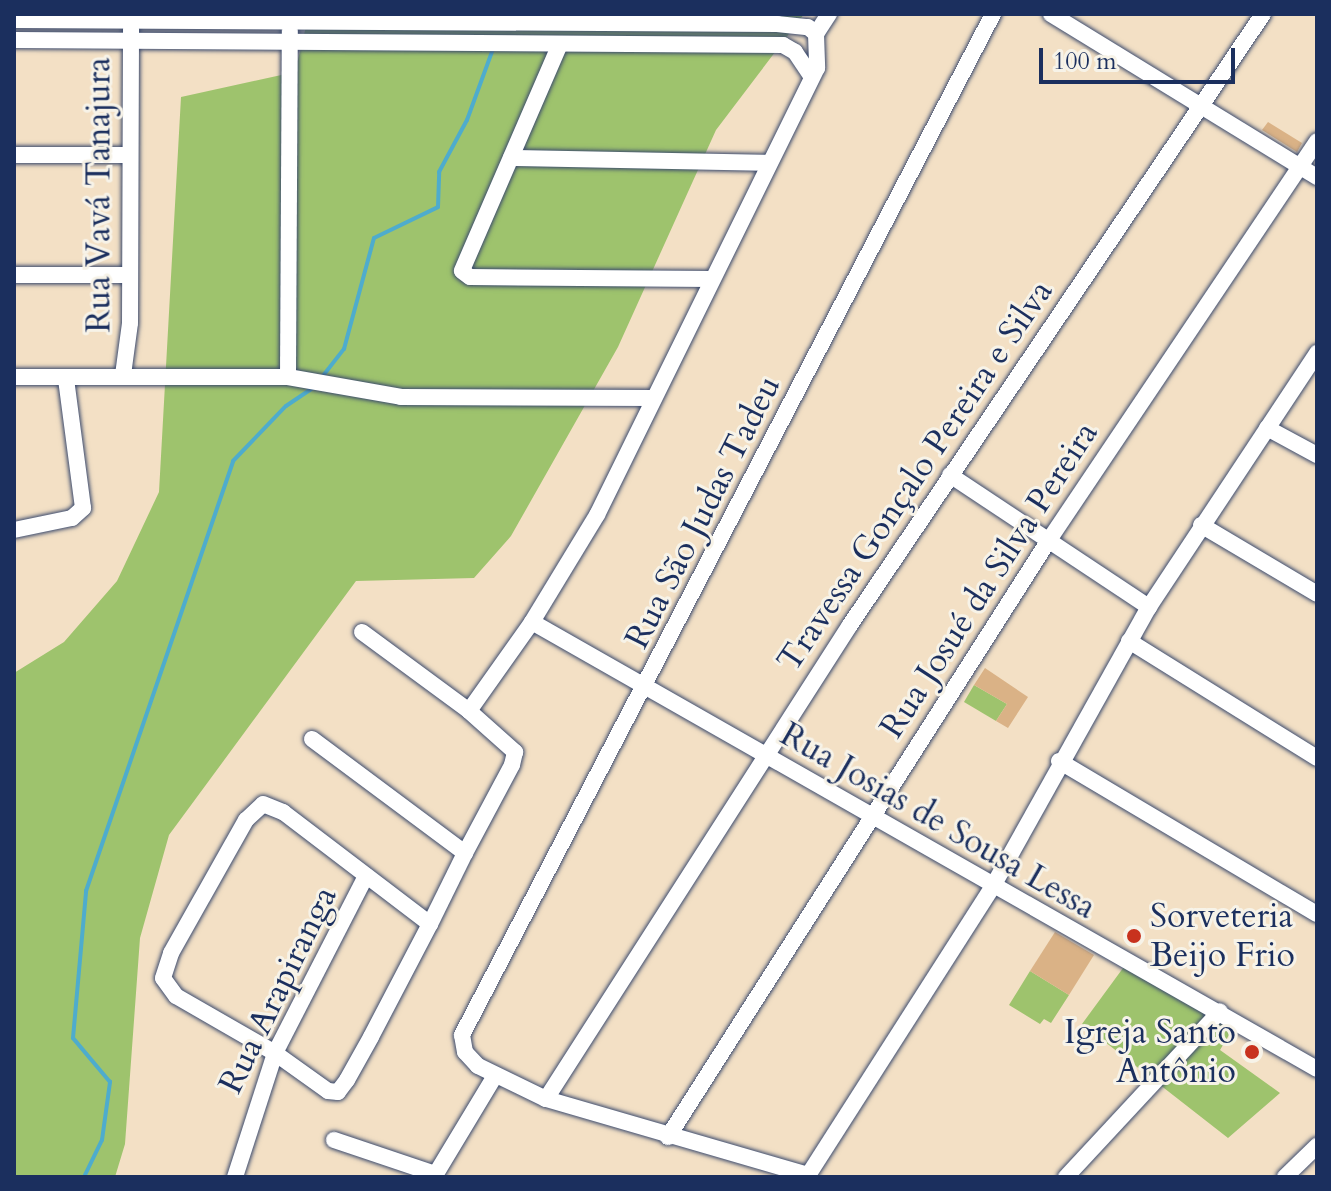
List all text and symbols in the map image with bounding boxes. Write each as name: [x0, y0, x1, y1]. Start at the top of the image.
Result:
scale bar: [1043, 32, 1239, 82]
text: 100 m: [1053, 45, 1117, 78]
street label: Rua Vavá Tanajura: [79, 57, 119, 333]
street label: Travessa Gonçalo Pereira e Silva: [769, 273, 1061, 679]
street label: Rua São Judas Tadeu: [617, 369, 789, 655]
street label: Rua Josué da Silva Pereira: [871, 414, 1107, 746]
street label: Rua Josias de Sousa Lessa: [773, 714, 1103, 928]
street label: Rua Arapiranga: [210, 880, 346, 1100]
place label: Sorveteria Beijo Frio: [1150, 896, 1295, 976]
marker: Sorveteria Beijo Frio: [1125, 927, 1143, 945]
place label: Igreja Santo Antônio: [1064, 1012, 1236, 1092]
marker: Igreja Santo Antônio: [1243, 1043, 1261, 1061]

